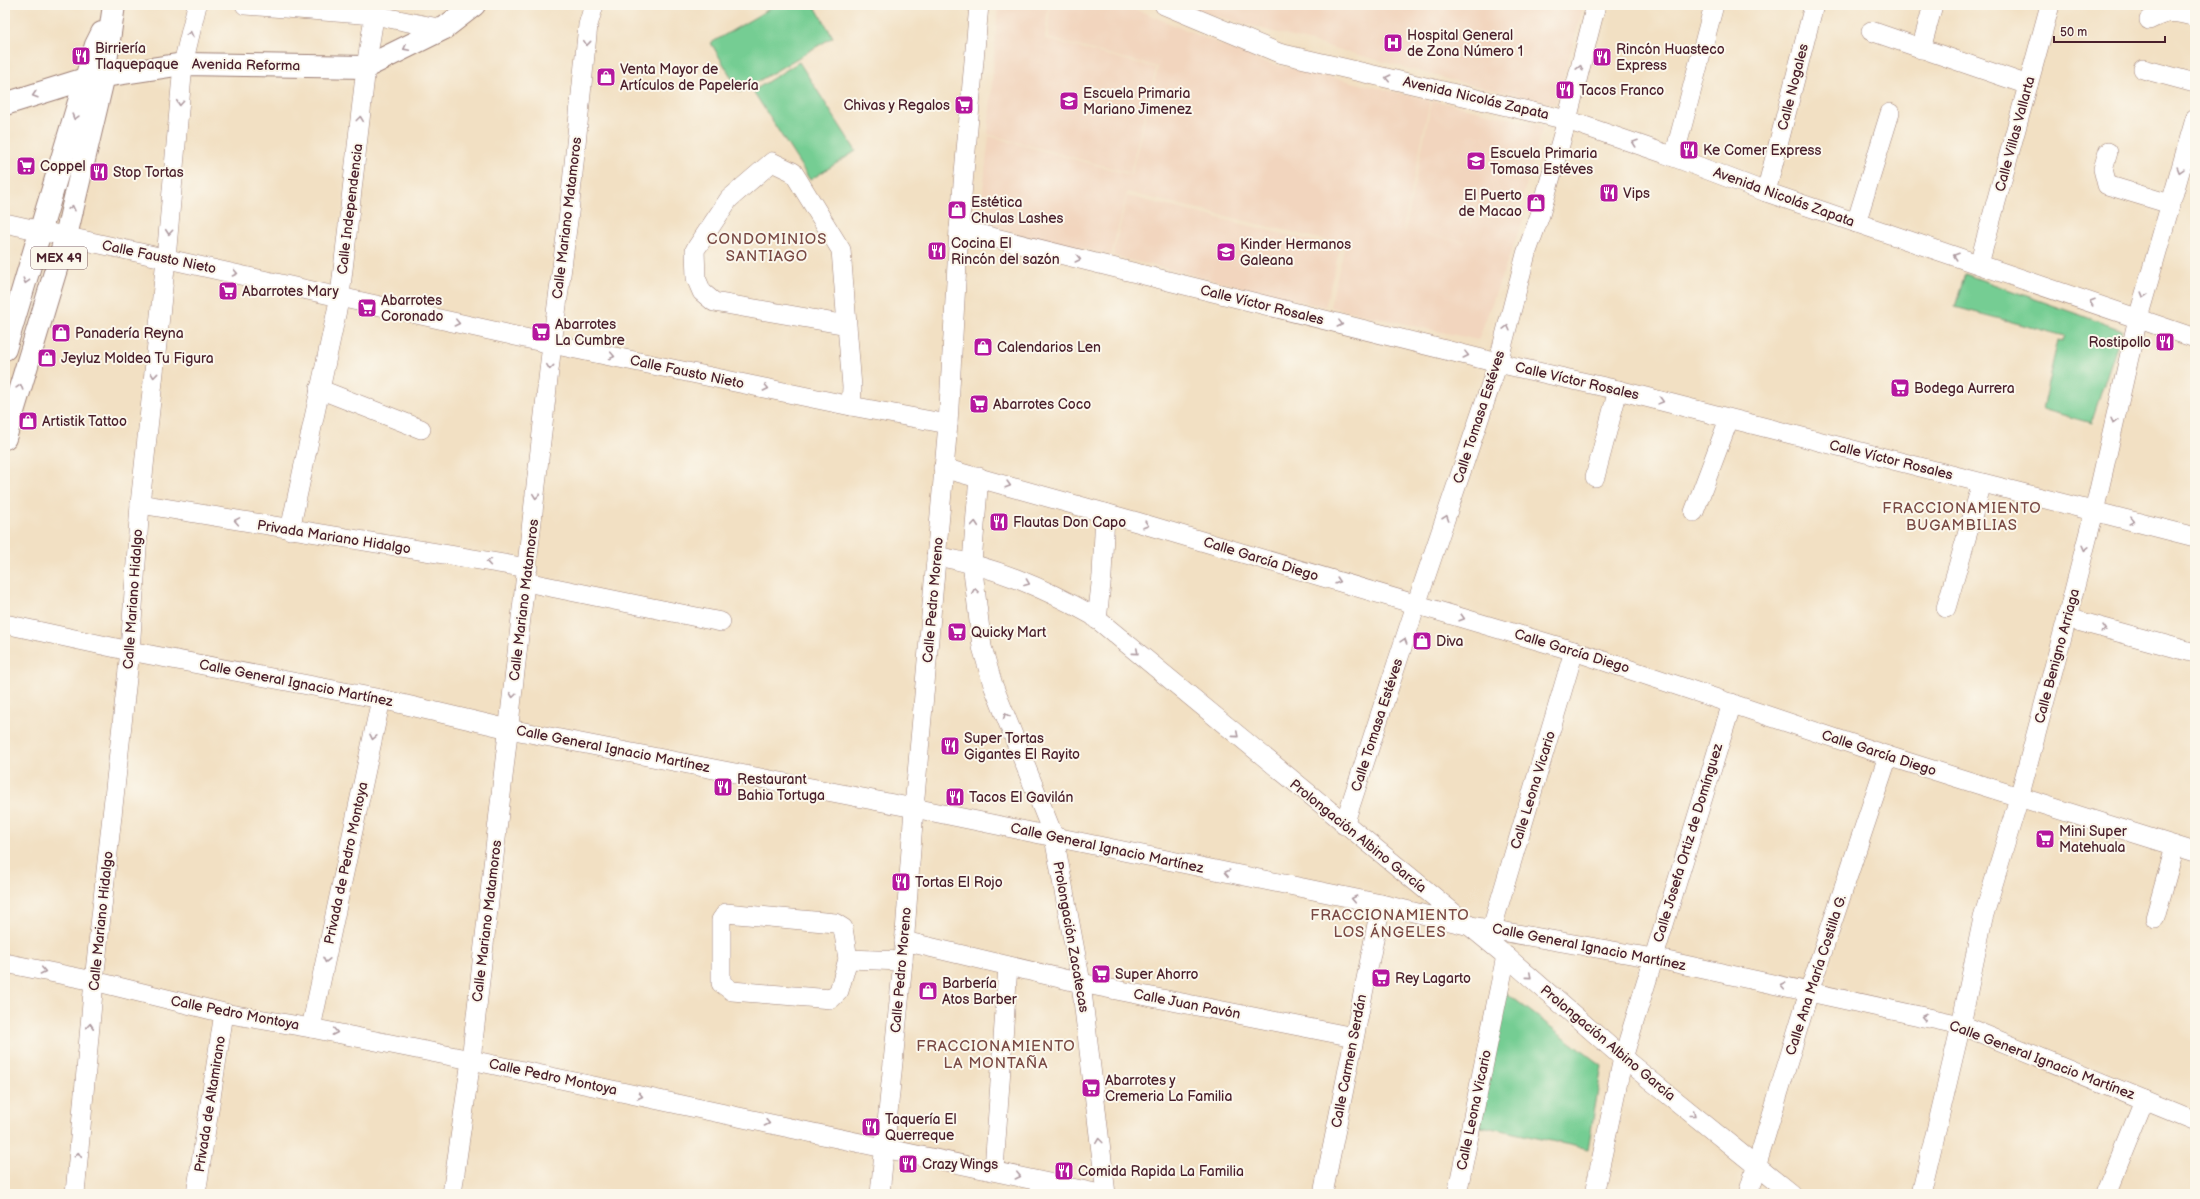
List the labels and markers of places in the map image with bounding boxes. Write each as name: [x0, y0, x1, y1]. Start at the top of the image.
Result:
place label: Hospital General de Zona Número 1: [1407, 27, 1523, 60]
hospital icon: Hospital General de Zona Número 1: [1382, 32, 1404, 54]
place label: Birriería Tlaquepaque: [95, 40, 179, 73]
place label: Rincón Huasteco Express: [1616, 41, 1725, 74]
restaurant icon: Birriería Tlaquepaque: [70, 45, 92, 67]
restaurant icon: Rincón Huasteco Express: [1591, 46, 1613, 68]
place label: Venta Mayor de Artículos de Papelería: [620, 61, 759, 94]
shop icon: Venta Mayor de Artículos de Papelería: [595, 66, 617, 88]
restaurant icon: Tacos Franco: [1554, 79, 1576, 101]
place label: Tacos Franco: [1579, 82, 1664, 99]
place label: Escuela Primaria Mariano Jimenez: [1083, 85, 1192, 118]
school or university icon: Escuela Primaria Mariano Jimenez: [1058, 90, 1080, 112]
supermarket icon: Chivas y Regalos: [953, 94, 975, 116]
place label: Chivas y Regalos: [843, 97, 950, 114]
restaurant icon: Ke Comer Express: [1678, 139, 1700, 161]
place label: Ke Comer Express: [1703, 142, 1821, 159]
place label: Escuela Primaria Tomasa Estéves: [1490, 145, 1597, 178]
school or university icon: Escuela Primaria Tomasa Estéves: [1465, 150, 1487, 172]
supermarket icon: Coppel: [15, 155, 37, 177]
place label: Coppel: [40, 158, 86, 175]
restaurant icon: Stop Tortas: [88, 161, 110, 183]
place label: Stop Tortas: [113, 164, 184, 181]
restaurant icon: Vips: [1598, 182, 1620, 204]
place label: Vips: [1623, 185, 1650, 202]
place label: El Puerto de Macao: [1459, 187, 1522, 220]
shop icon: El Puerto de Macao: [1525, 192, 1547, 214]
place label: Estética Chulas Lashes: [971, 194, 1064, 227]
shop icon: Estética Chulas Lashes: [946, 199, 968, 221]
place label: Cocina El Rincón del sazón: [951, 235, 1060, 268]
place label: Kinder Hermanos Galeana: [1240, 236, 1351, 269]
restaurant icon: Cocina El Rincón del sazón: [926, 240, 948, 262]
school or university icon: Kinder Hermanos Galeana: [1215, 241, 1237, 263]
supermarket icon: Abarrotes Mary: [217, 280, 239, 302]
place label: Abarrotes Mary: [242, 283, 340, 300]
place label: Abarrotes Coronado: [381, 292, 443, 325]
supermarket icon: Abarrotes Coronado: [356, 297, 378, 319]
place label: Abarrotes La Cumbre: [555, 316, 625, 349]
supermarket icon: Abarrotes La Cumbre: [530, 321, 552, 343]
shop icon: Panadería Reyna: [50, 322, 72, 344]
place label: Panadería Reyna: [75, 325, 184, 342]
restaurant icon: Rostipollo: [2154, 331, 2176, 353]
place label: Rostipollo: [2088, 334, 2151, 351]
shop icon: Calendarios Len: [972, 336, 994, 358]
place label: Calendarios Len: [997, 339, 1101, 356]
shop icon: Jeyluz Moldea Tu Figura: [36, 347, 58, 369]
place label: Jeyluz Moldea Tu Figura: [61, 350, 214, 367]
supermarket icon: Bodega Aurrera: [1889, 377, 1911, 399]
place label: Bodega Aurrera: [1914, 380, 2015, 397]
supermarket icon: Abarrotes Coco: [968, 393, 990, 415]
place label: Abarrotes Coco: [993, 396, 1091, 413]
shop icon: Artistik Tattoo: [17, 410, 39, 432]
place label: Artistik Tattoo: [42, 413, 127, 430]
restaurant icon: Flautas Don Capo: [988, 511, 1010, 533]
place label: Flautas Don Capo: [1013, 514, 1126, 531]
supermarket icon: Quicky Mart: [946, 621, 968, 643]
place label: Quicky Mart: [971, 624, 1047, 641]
shop icon: Diva: [1411, 630, 1433, 652]
place label: Diva: [1436, 633, 1464, 650]
place label: Super Tortas Gigantes El Rayito: [964, 730, 1080, 763]
restaurant icon: Super Tortas Gigantes El Rayito: [939, 735, 961, 757]
place label: Restaurant Bahia Tortuga: [737, 771, 825, 804]
restaurant icon: Restaurant Bahia Tortuga: [712, 776, 734, 798]
restaurant icon: Tacos El Gavilán: [944, 786, 966, 808]
place label: Tacos El Gavilán: [969, 789, 1073, 806]
place label: Mini Super Matehuala: [2059, 823, 2128, 856]
supermarket icon: Mini Super Matehuala: [2034, 828, 2056, 850]
restaurant icon: Tortas El Rojo: [890, 871, 912, 893]
place label: Tortas El Rojo: [915, 874, 1003, 891]
supermarket icon: Super Ahorro: [1090, 963, 1112, 985]
place label: Super Ahorro: [1115, 966, 1199, 983]
supermarket icon: Rey Lagarto: [1370, 967, 1392, 989]
place label: Rey Lagarto: [1395, 970, 1471, 987]
place label: Barbería Atos Barber: [942, 975, 1018, 1008]
shop icon: Barbería Atos Barber: [917, 980, 939, 1002]
place label: Abarrotes y Cremeria La Familia: [1105, 1072, 1232, 1105]
supermarket icon: Abarrotes y Cremeria La Familia: [1080, 1077, 1102, 1099]
place label: Taquería El Querreque: [885, 1111, 957, 1144]
restaurant icon: Taquería El Querreque: [860, 1116, 882, 1138]
restaurant icon: Crazy Wings: [897, 1153, 919, 1175]
place label: Crazy Wings: [922, 1156, 998, 1173]
restaurant icon: Comida Rapida La Familia: [1053, 1160, 1075, 1182]
place label: Comida Rapida La Familia: [1078, 1163, 1244, 1180]

